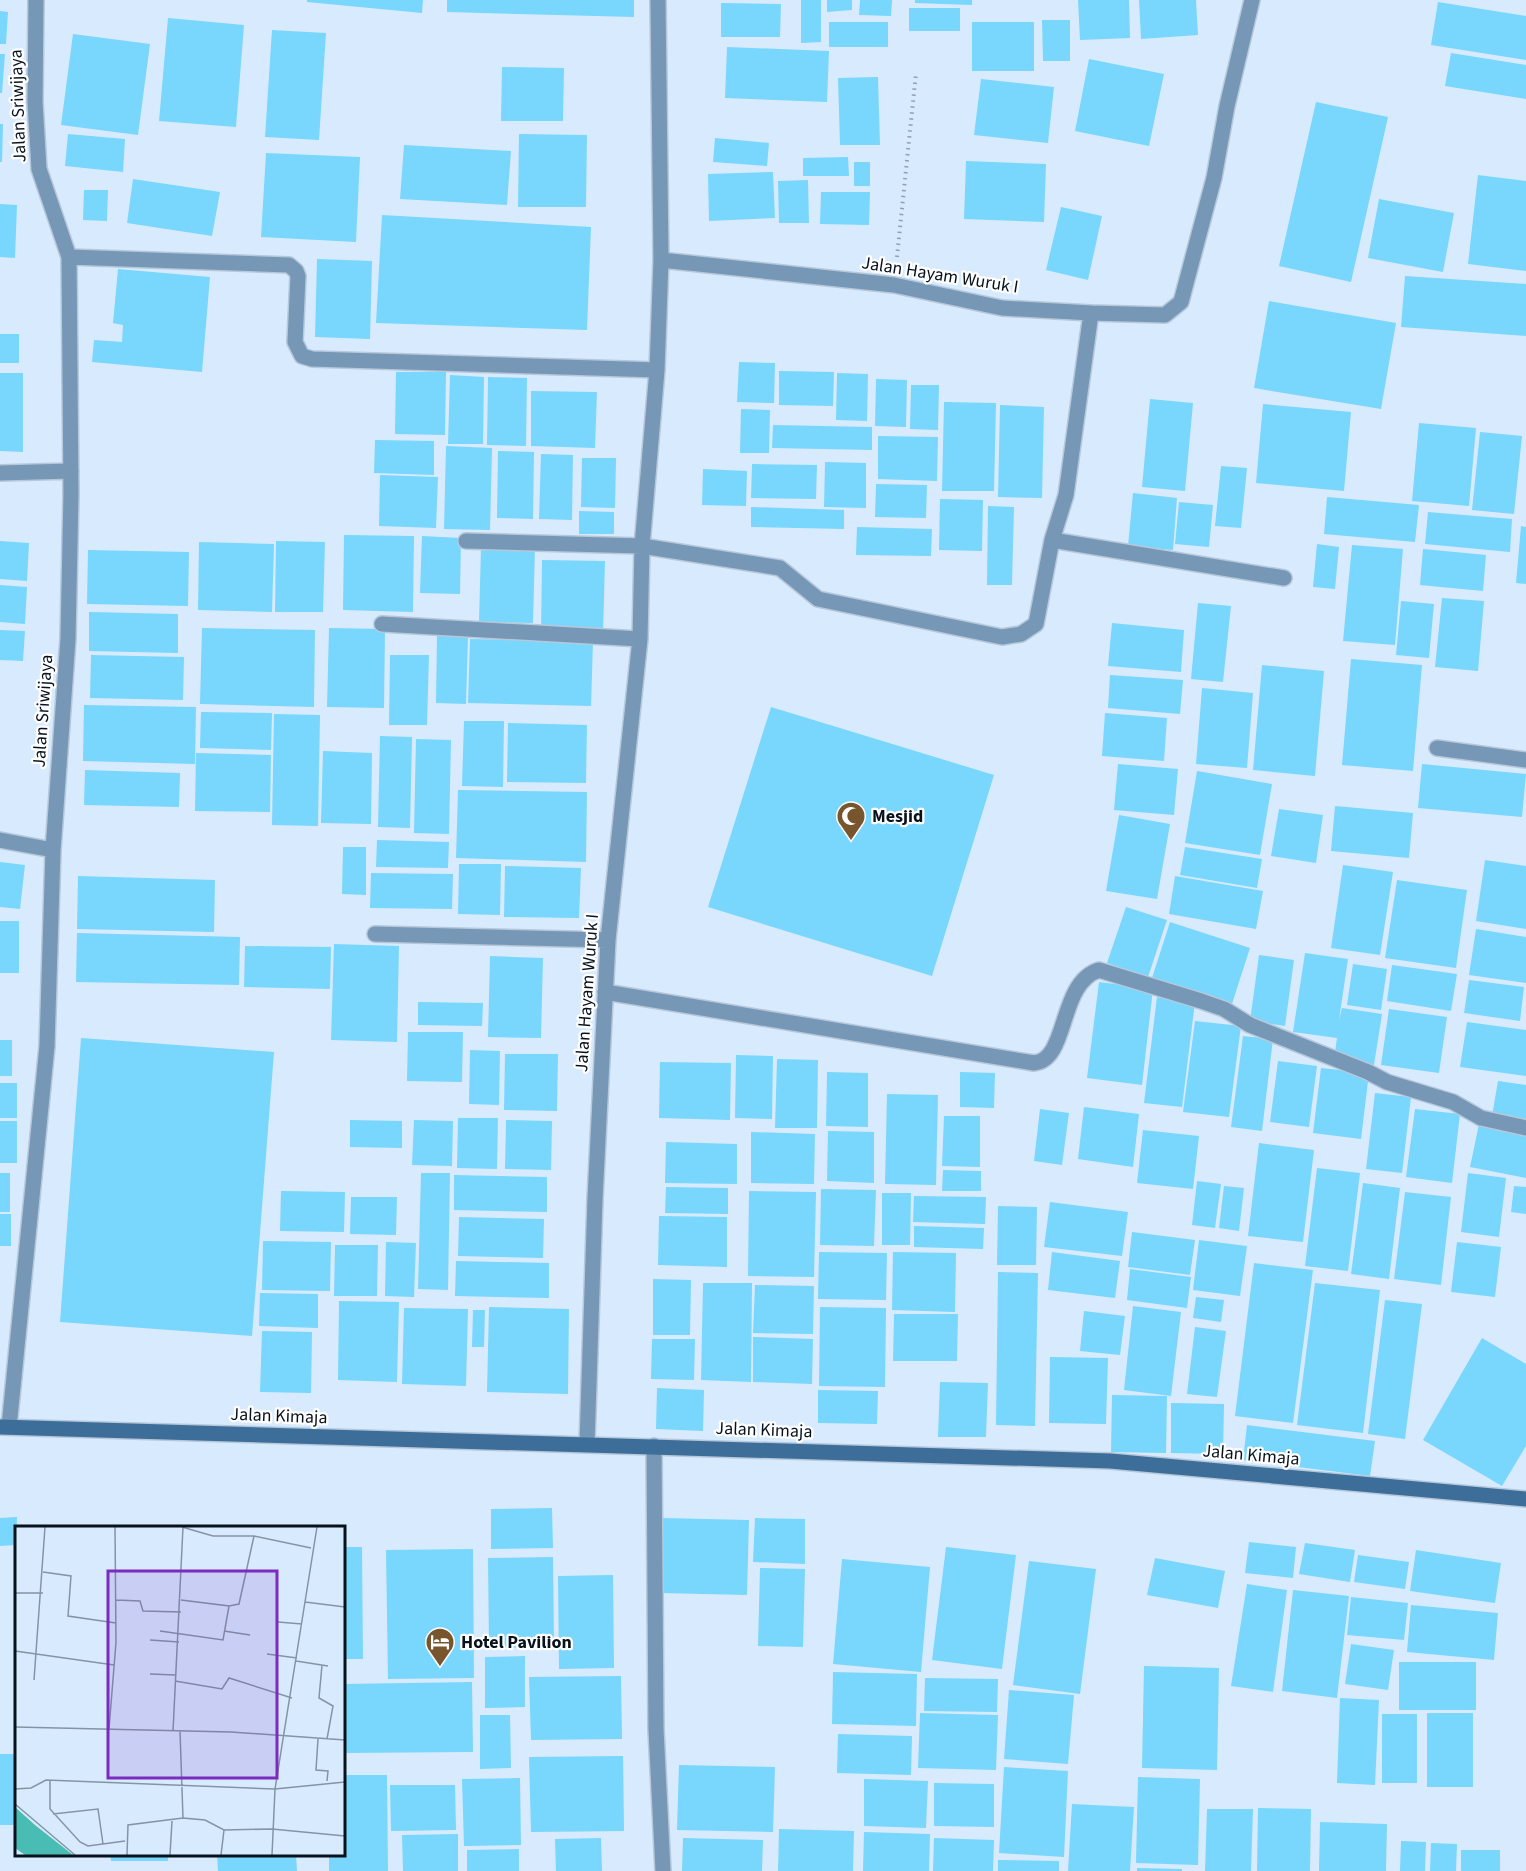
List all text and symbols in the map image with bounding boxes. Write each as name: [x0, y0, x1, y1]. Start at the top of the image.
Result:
street label: Jalan Sriwijaya: [4, 49, 32, 163]
street label: Jalan Hayam Wuruk I: [860, 250, 1020, 300]
street label: Jalan Sriwijaya: [27, 654, 59, 768]
mosque icon: Mesjid: [835, 800, 867, 842]
place label: Mesjid: [872, 804, 923, 829]
street label: Jalan Hayam Wuruk I: [569, 913, 605, 1073]
street label: Jalan Kimaja: [230, 1402, 328, 1430]
street label: Jalan Kimaja: [715, 1416, 813, 1444]
street label: Jalan Kimaja: [1202, 1438, 1300, 1472]
inset map: [15, 1526, 345, 1856]
hotel icon: Hotel Pavilion: [424, 1626, 456, 1668]
place label: Hotel Pavilion: [461, 1630, 572, 1655]

